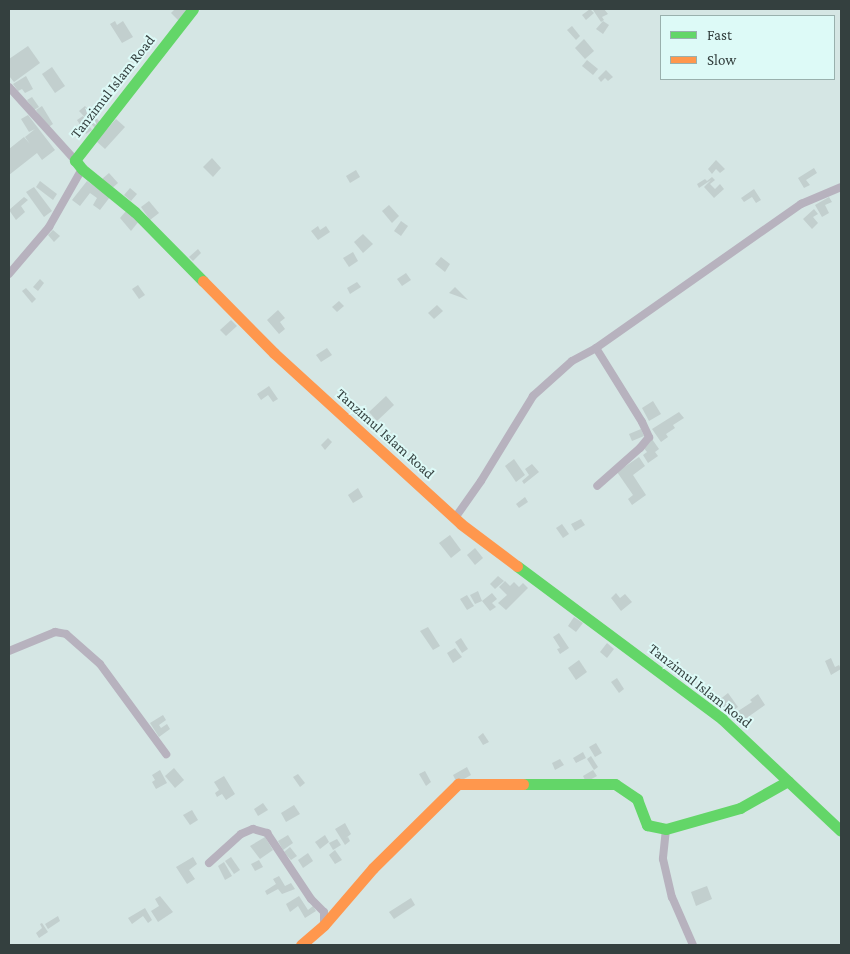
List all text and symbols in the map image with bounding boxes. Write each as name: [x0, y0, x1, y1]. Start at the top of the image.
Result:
legend: [660, 15, 835, 80]
text: Fast: [707, 27, 732, 43]
street label: Tanzimul Islam Road: [67, 32, 159, 142]
text: Slow: [707, 52, 736, 68]
street label: Tanzimul Islam Road: [332, 385, 438, 483]
street label: Tanzimul Islam Road: [645, 640, 755, 732]

